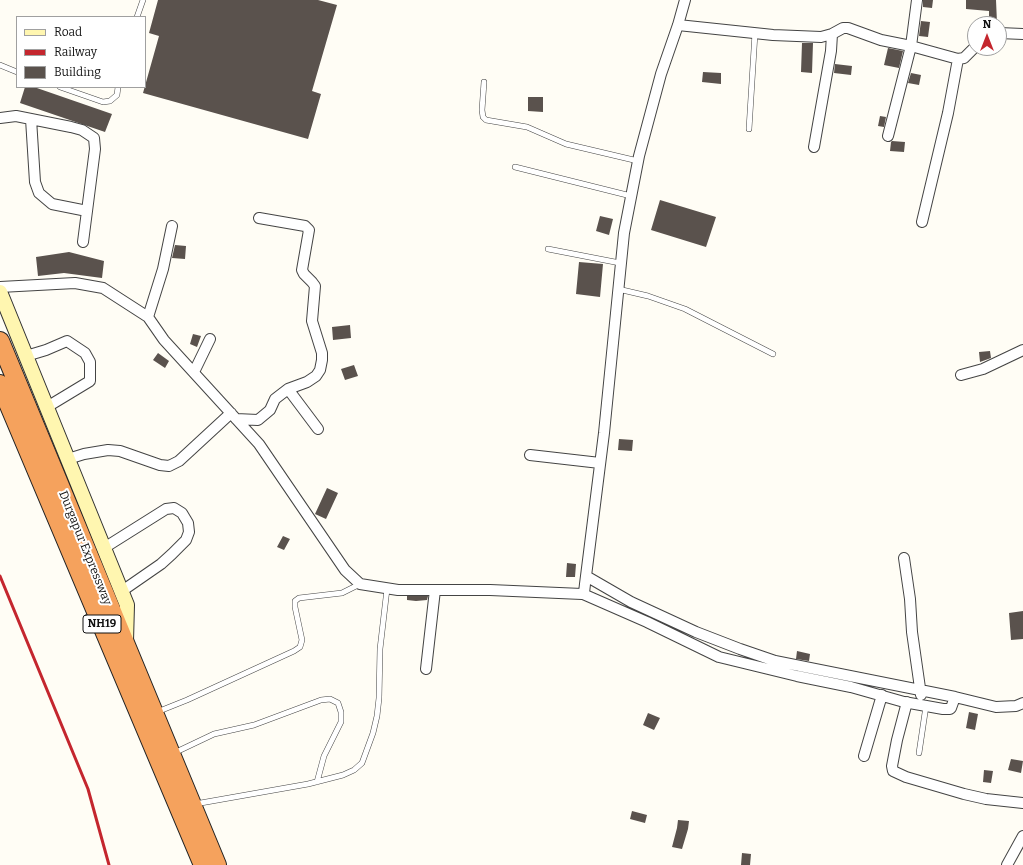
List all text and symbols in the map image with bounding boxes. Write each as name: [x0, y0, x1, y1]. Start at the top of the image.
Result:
legend: [16, 16, 146, 88]
north arrow: [967, 16, 1007, 56]
text: N: [983, 18, 991, 31]
text: Road: [54, 25, 82, 39]
text: Railway: [54, 45, 97, 59]
text: Building: [54, 65, 101, 79]
street label: Durgapur Expressway: [55, 489, 115, 607]
road number: NH19: [83, 615, 121, 633]

